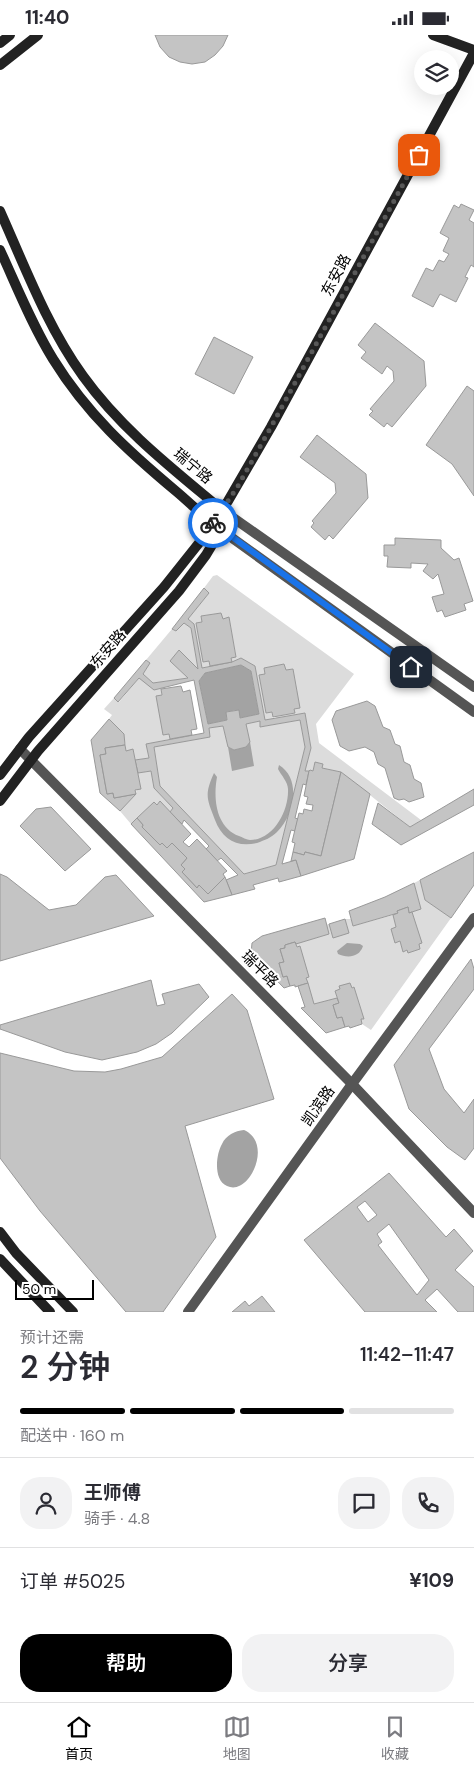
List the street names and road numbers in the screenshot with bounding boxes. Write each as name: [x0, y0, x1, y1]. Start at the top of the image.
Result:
street label: 东安路: [317, 250, 355, 300]
street label: 瑞宁路: [169, 444, 217, 488]
street label: 东安路: [86, 625, 130, 673]
street label: 瑞平路: [237, 946, 283, 992]
street label: 凯滨路: [297, 1082, 339, 1130]

